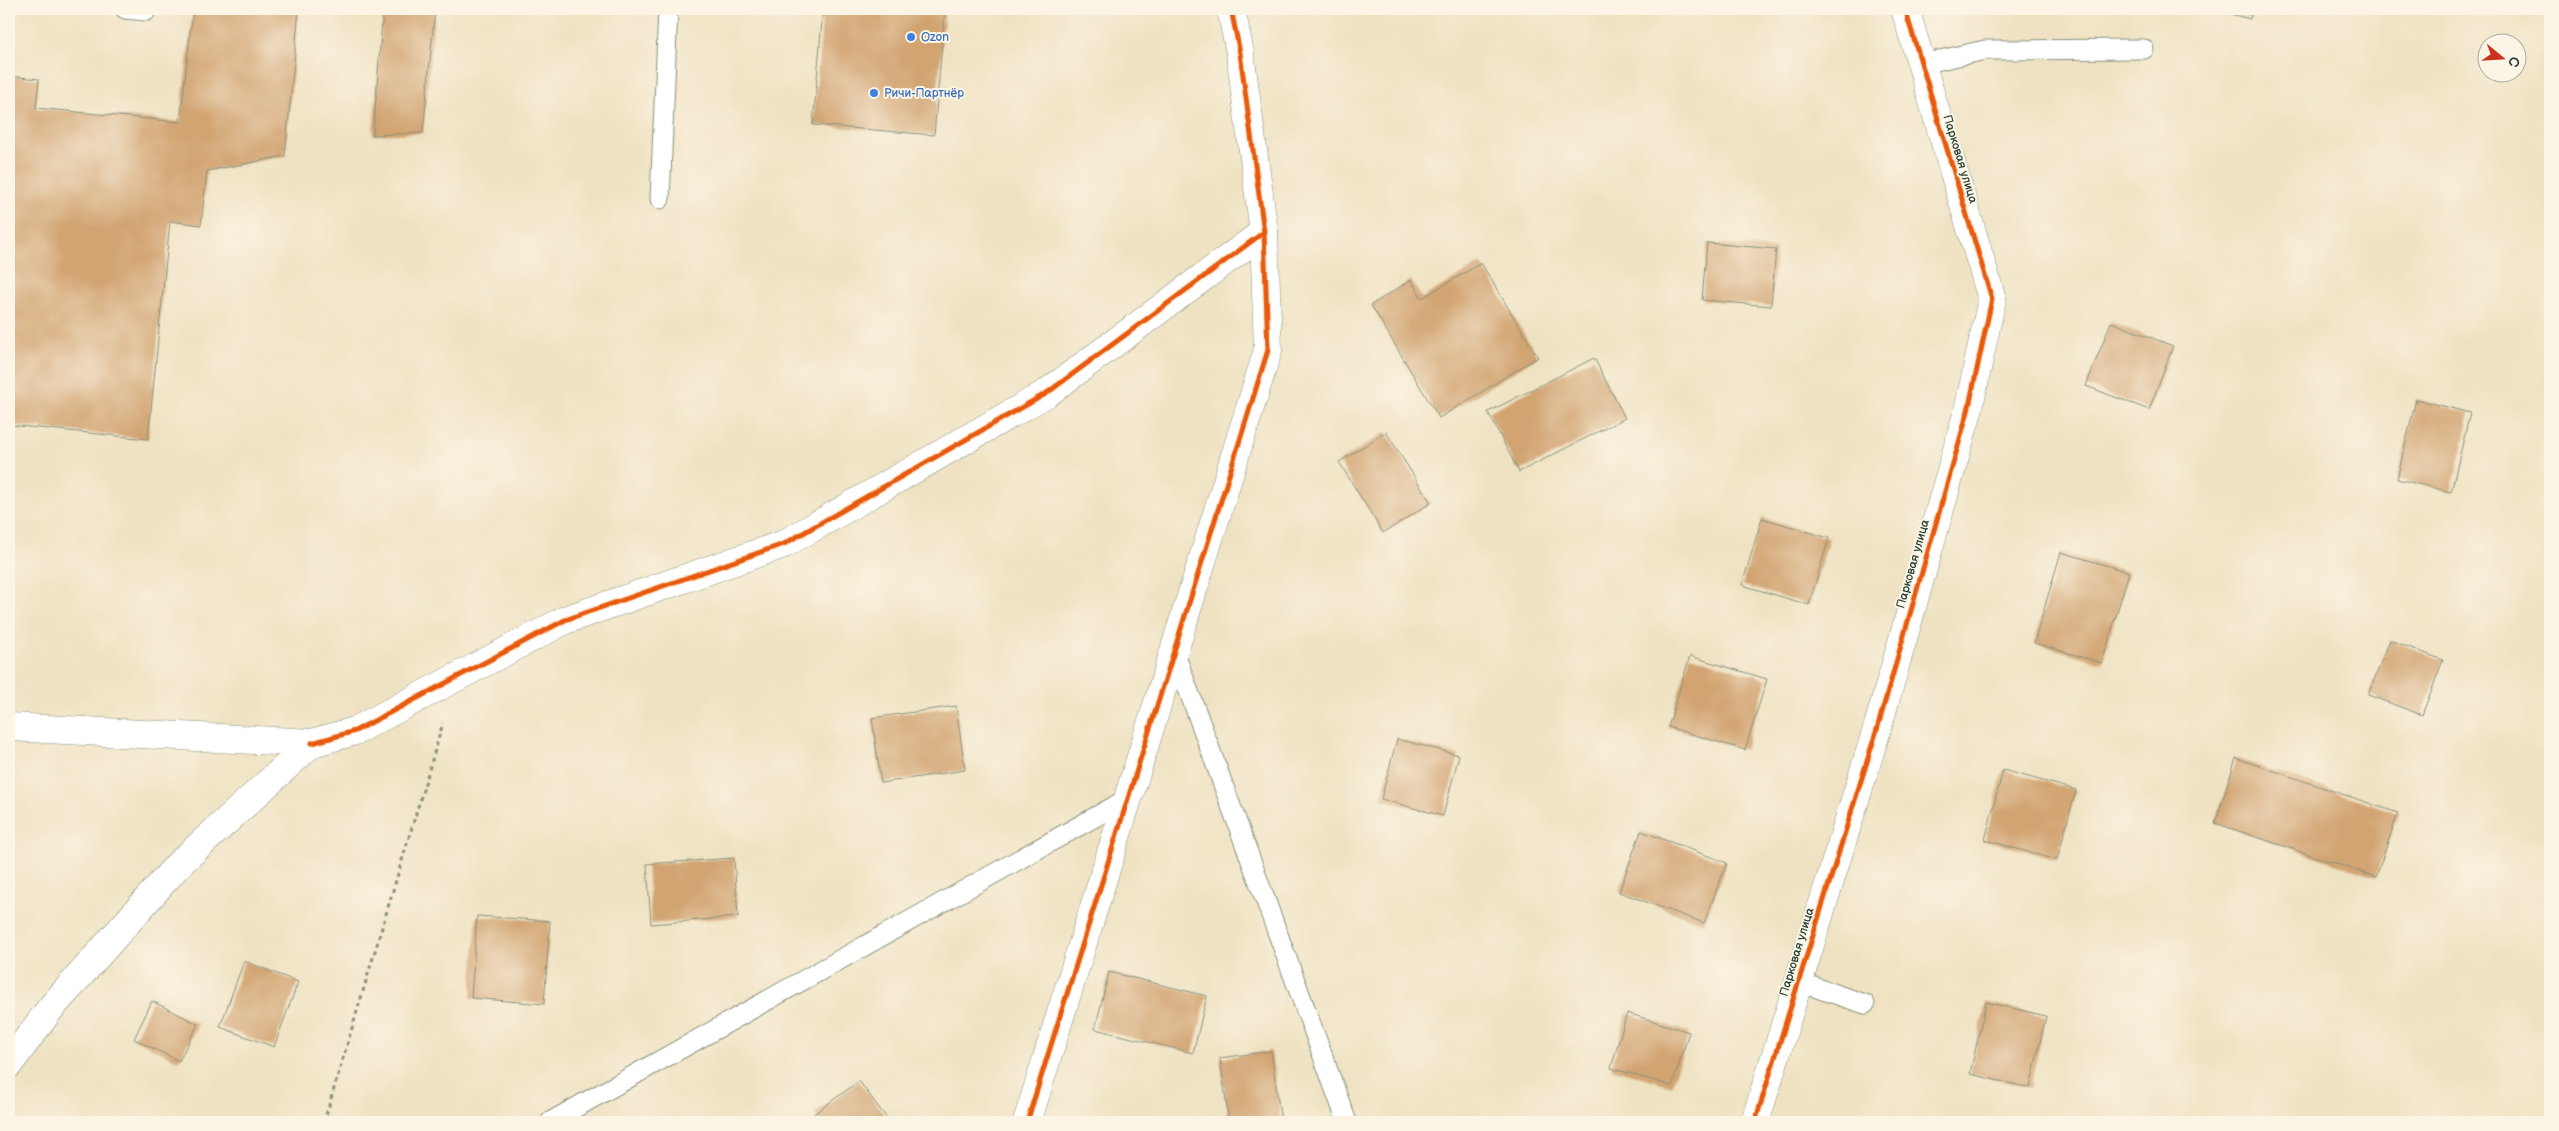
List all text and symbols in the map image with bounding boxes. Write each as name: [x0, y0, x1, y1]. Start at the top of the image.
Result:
place label: Ozon: [921, 30, 949, 45]
marker: Ozon: [905, 31, 917, 43]
north arrow: [2476, 32, 2526, 82]
text: С: [2504, 55, 2523, 69]
place label: Ричи-Партнёр: [884, 86, 964, 101]
marker: Ричи-Партнёр: [868, 87, 880, 99]
street label: Парковая улица: [1939, 113, 1981, 205]
street label: Парковая улица: [1893, 518, 1933, 610]
street label: Парковая улица: [1776, 906, 1818, 998]

